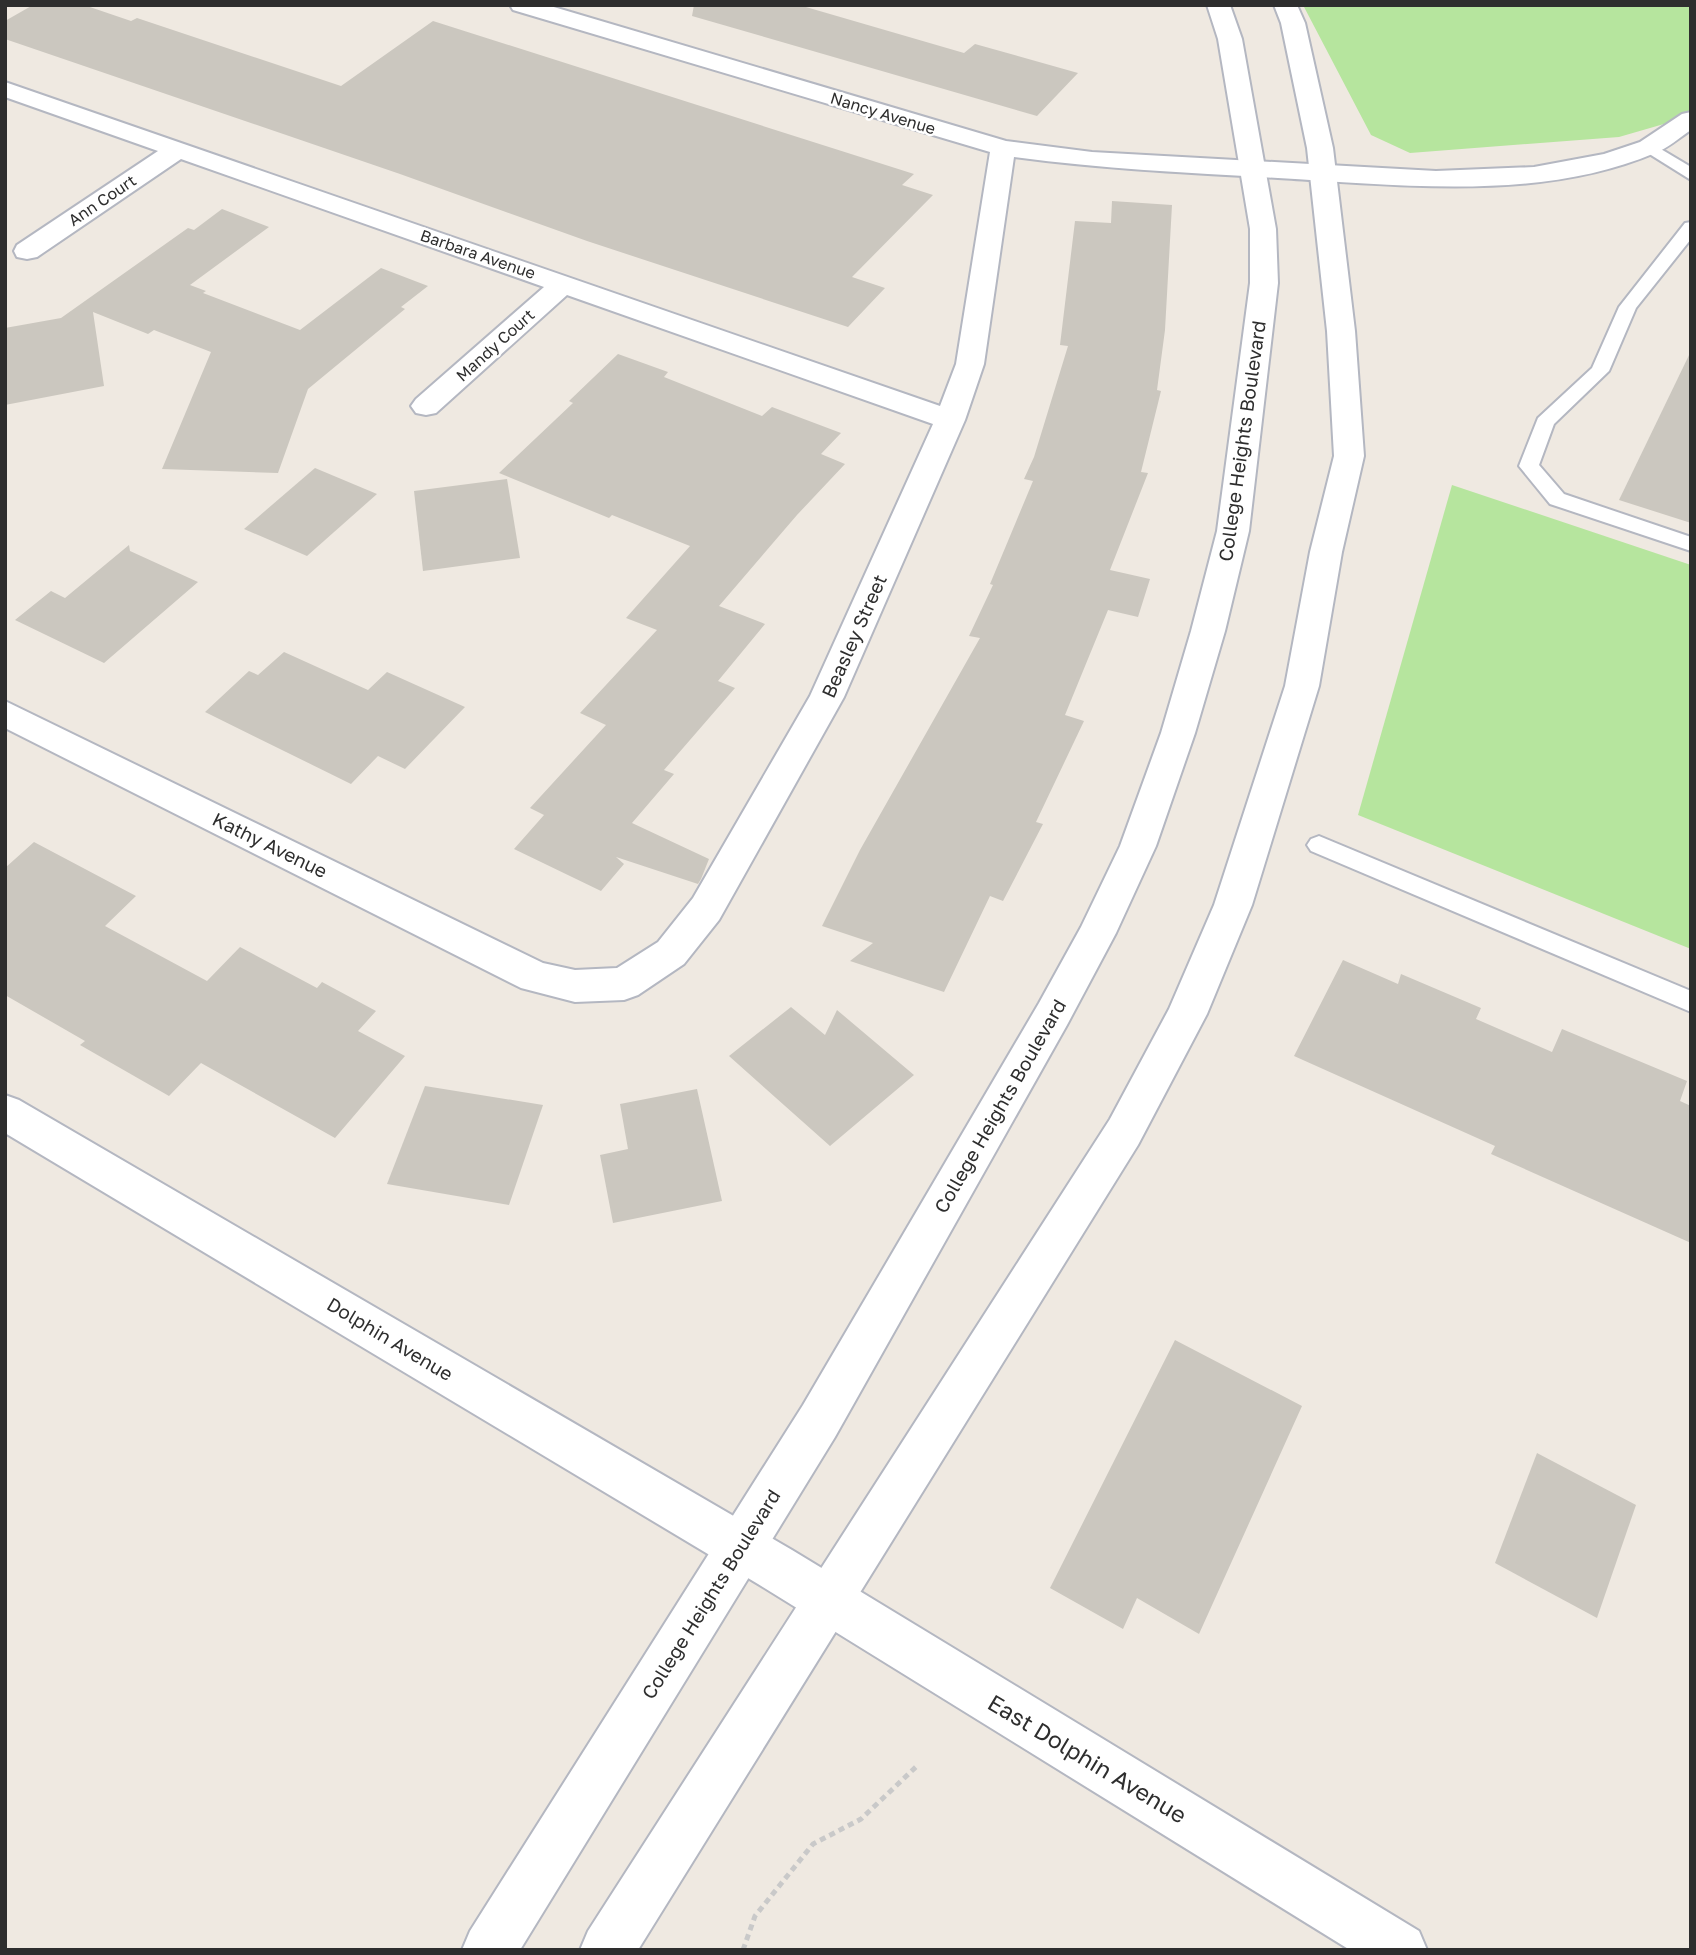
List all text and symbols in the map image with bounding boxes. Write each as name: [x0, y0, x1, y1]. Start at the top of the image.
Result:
street label: Nancy Avenue: [828, 88, 938, 138]
street label: Ann Court: [64, 170, 140, 230]
street label: Barbara Avenue: [418, 225, 538, 283]
street label: Mandy Court: [452, 305, 538, 385]
street label: College Heights Boulevard: [1213, 319, 1270, 563]
street label: Beasley Street: [816, 570, 891, 701]
street label: Kathy Avenue: [209, 807, 331, 882]
street label: College Heights Boulevard: [929, 995, 1070, 1217]
street label: Dolphin Avenue: [323, 1292, 457, 1385]
street label: College Heights Boulevard: [636, 1485, 785, 1703]
street label: East Dolphin Avenue: [983, 1688, 1192, 1829]

